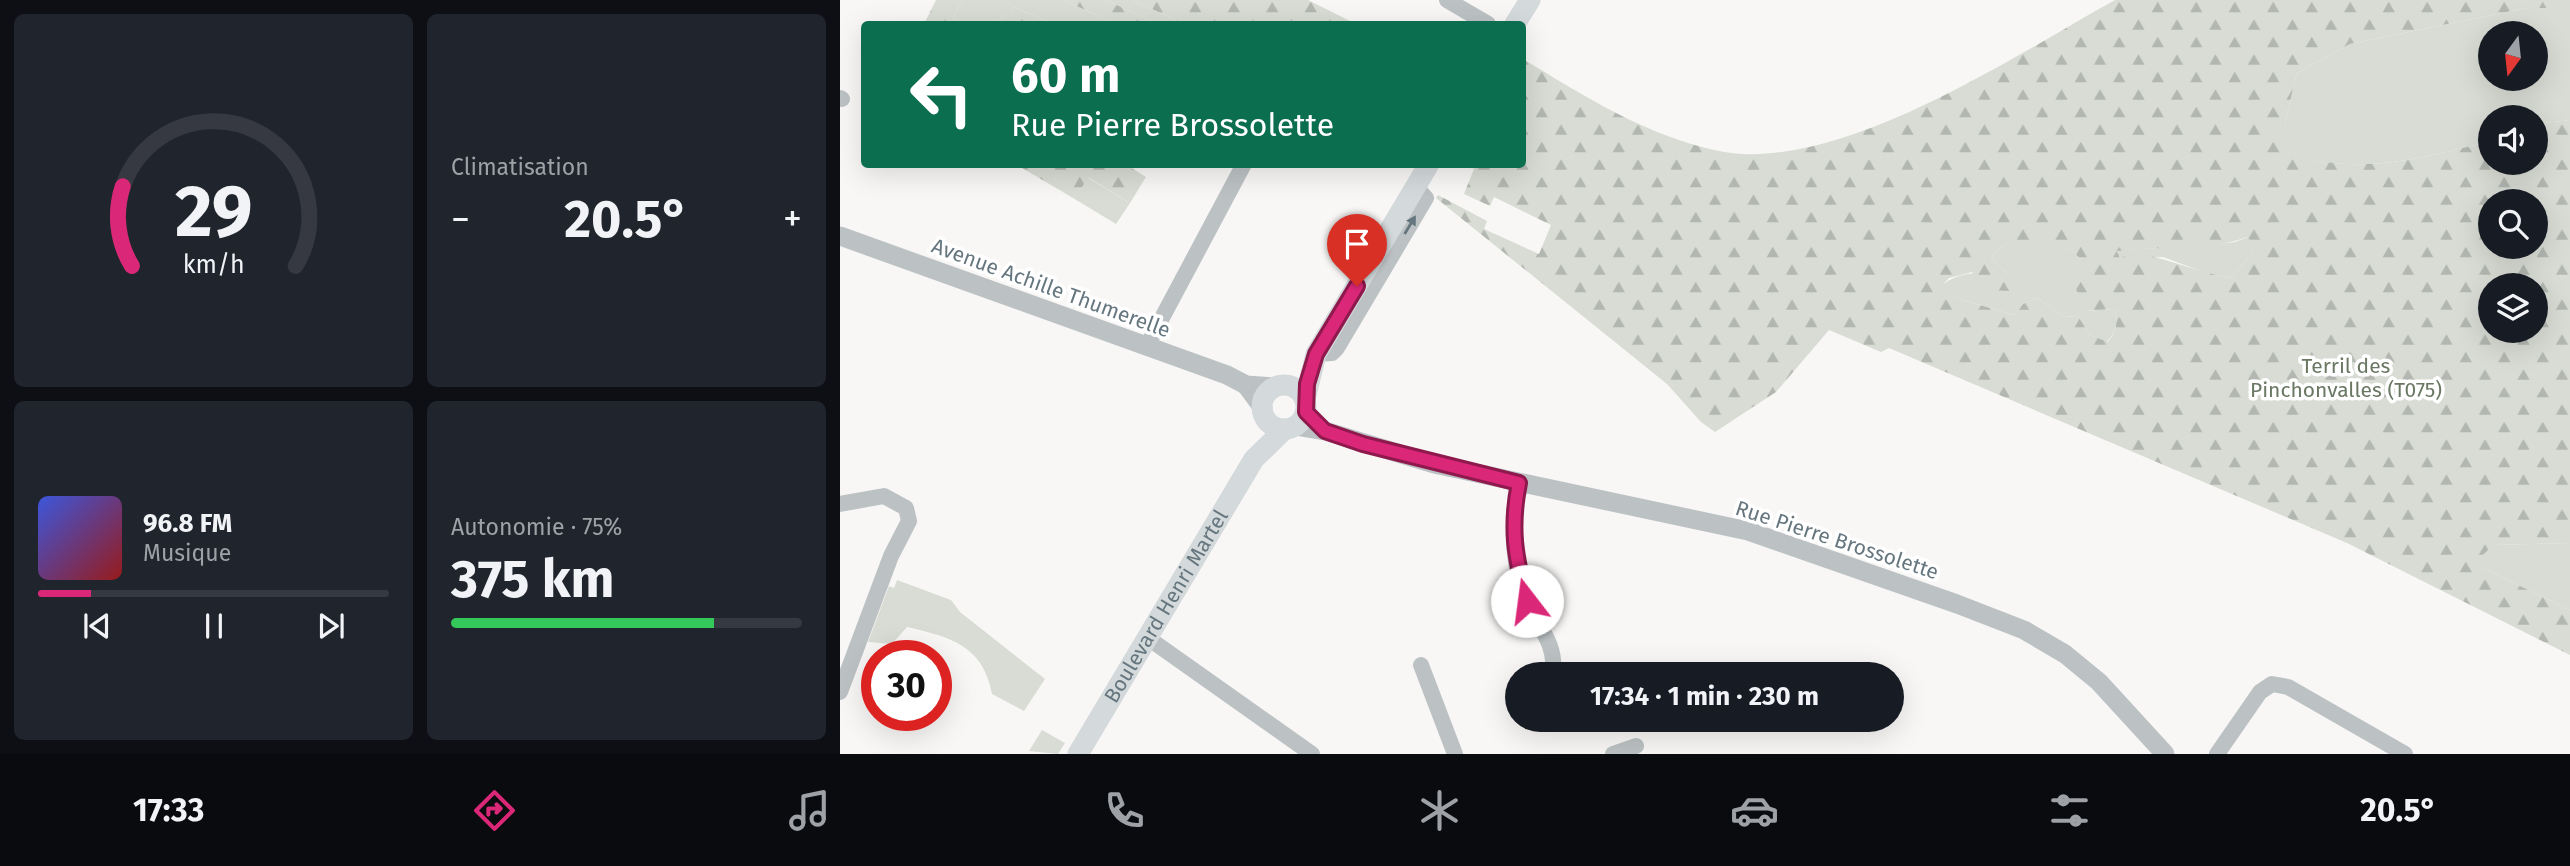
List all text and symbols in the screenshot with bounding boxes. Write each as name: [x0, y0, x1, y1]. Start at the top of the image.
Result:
north arrow: [2478, 21, 2548, 91]
map controls: [2478, 21, 2548, 343]
text: 60 m: [1011, 46, 1120, 105]
icon: left: [896, 49, 987, 140]
button: sound: [2478, 105, 2548, 175]
text: Rue Pierre Brossolette: [1011, 106, 1334, 144]
text: Climatisation: [451, 153, 589, 181]
text: 29: [175, 169, 252, 256]
text: 20.5°: [564, 188, 689, 251]
button: search: [2478, 189, 2548, 259]
text: −: [451, 196, 470, 242]
text: +: [783, 196, 802, 242]
pin: [1327, 214, 1387, 286]
one-way arrow: [1404, 216, 1417, 235]
icon: arrive: [1338, 225, 1376, 263]
street label: Avenue Achille Thumerelle: [928, 233, 1174, 343]
text: km/h: [183, 250, 244, 280]
button: layers: [2478, 273, 2548, 343]
park label: Terril des Pinchonvalles (T075): [2250, 353, 2442, 403]
street label: Rue Pierre Brossolette: [1732, 495, 1942, 585]
street label: Boulevard Henri Martel: [1099, 505, 1234, 708]
text: 96.8 FM: [143, 508, 232, 539]
text: Autonomie · 75%: [451, 513, 622, 541]
text: Musique: [143, 539, 231, 567]
text: 375 km: [451, 548, 614, 611]
position arrow: [1490, 564, 1564, 638]
icon: previous: [78, 607, 116, 645]
icon: pause: [195, 607, 233, 645]
icon: next: [312, 607, 350, 645]
speed limit sign: 30: [861, 640, 952, 731]
text: 17:34 · 1 min · 230 m: [1590, 681, 1819, 712]
icon: directions: [470, 786, 519, 835]
icon: music: [785, 786, 834, 835]
icon: phone: [1100, 786, 1149, 835]
icon: climate: [1415, 786, 1464, 835]
icon: car: [1730, 786, 1779, 835]
icon: filters: [2045, 786, 2094, 835]
text: 17:33: [133, 791, 204, 829]
text: 20.5°: [2360, 791, 2437, 829]

